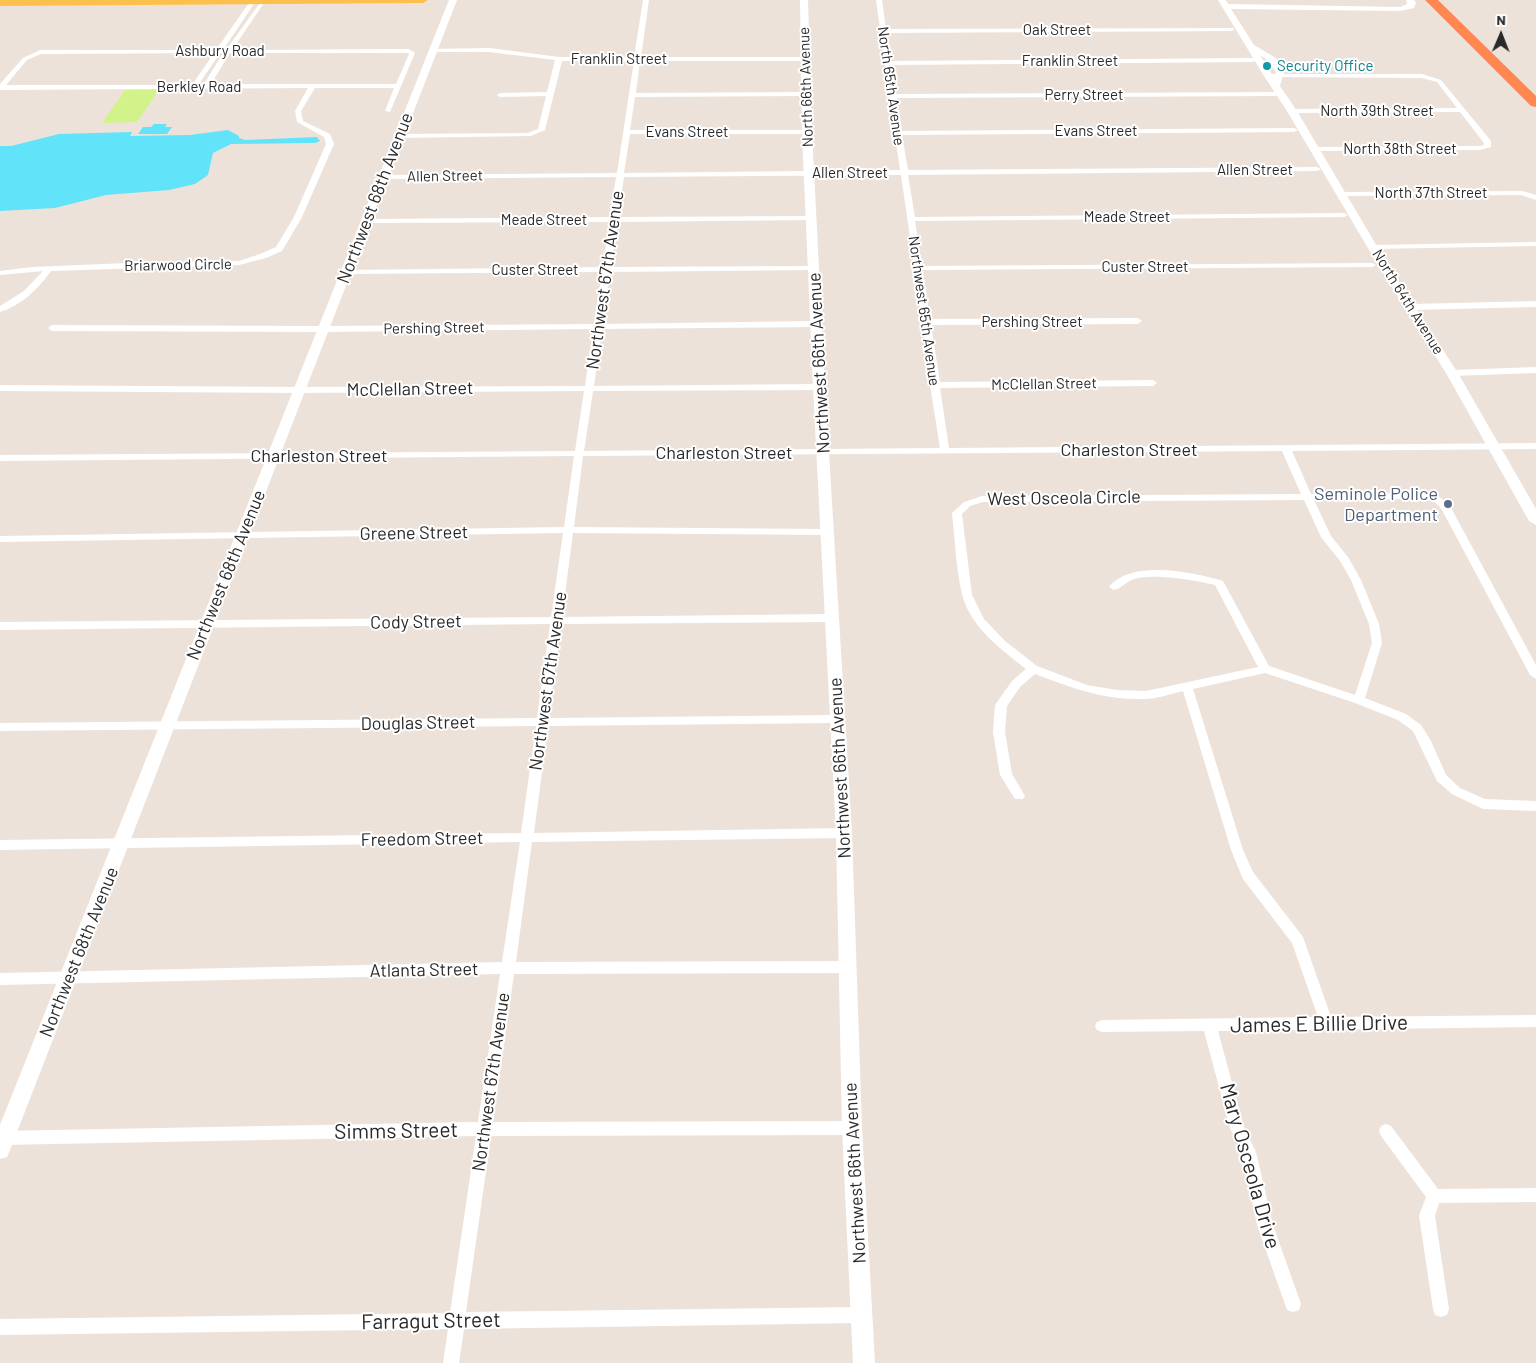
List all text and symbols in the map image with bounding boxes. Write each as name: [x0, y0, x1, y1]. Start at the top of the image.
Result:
north arrow: [1476, 10, 1526, 60]
text: N: [1496, 11, 1506, 28]
street label: Oak Street: [1023, 21, 1091, 39]
street label: North 65th Avenue: [874, 25, 908, 147]
street label: North 66th Avenue: [795, 27, 817, 147]
street label: Ashbury Road: [175, 42, 265, 60]
street label: Franklin Street: [571, 50, 667, 68]
street label: Franklin Street: [1022, 52, 1118, 70]
place label: Security Office: [1277, 57, 1373, 75]
marker: Security Office: [1261, 60, 1273, 72]
street label: Berkley Road: [157, 78, 241, 96]
street label: Perry Street: [1045, 86, 1123, 104]
street label: North 39th Street: [1320, 102, 1434, 120]
street label: Northwest 68th Avenue: [332, 109, 418, 287]
street label: Evans Street: [1055, 122, 1137, 140]
street label: Evans Street: [646, 123, 728, 141]
street label: North 38th Street: [1343, 140, 1457, 158]
street label: Allen Street: [1217, 161, 1293, 179]
street label: Allen Street: [812, 164, 888, 182]
street label: Allen Street: [407, 166, 483, 186]
street label: North 37th Street: [1375, 184, 1487, 202]
street label: Northwest 67th Avenue: [582, 189, 628, 371]
street label: Meade Street: [1084, 208, 1170, 226]
street label: Meade Street: [501, 211, 587, 229]
street label: Northwest 65th Avenue: [905, 235, 943, 387]
street label: North 64th Avenue: [1368, 246, 1448, 358]
street label: Briarwood Circle: [124, 255, 232, 275]
street label: Custer Street: [1102, 258, 1188, 276]
street label: Custer Street: [492, 261, 578, 279]
street label: Northwest 66th Avenue: [803, 272, 835, 454]
street label: Pershing Street: [981, 313, 1083, 331]
street label: Pershing Street: [383, 318, 485, 338]
street label: McClellan Street: [991, 374, 1097, 394]
street label: McClellan Street: [346, 377, 474, 401]
street label: Charleston Street: [1060, 439, 1198, 461]
street label: Charleston Street: [655, 442, 793, 464]
street label: Charleston Street: [250, 445, 388, 467]
place label: Seminole Police Department: [1314, 483, 1438, 526]
street label: West Osceola Circle: [987, 486, 1141, 510]
street label: Northwest 68th Avenue: [182, 487, 270, 663]
marker: Seminole Police Department: [1442, 498, 1454, 510]
street label: Greene Street: [360, 521, 468, 545]
street label: Northwest 67th Avenue: [525, 590, 571, 772]
street label: Cody Street: [370, 610, 462, 634]
street label: Northwest 66th Avenue: [824, 677, 856, 859]
street label: Douglas Street: [360, 711, 476, 735]
street label: Freedom Street: [360, 827, 484, 851]
street label: Northwest 68th Avenue: [35, 864, 123, 1040]
street label: Atlanta Street: [369, 958, 479, 982]
street label: Northwest 67th Avenue: [468, 991, 514, 1173]
street label: James E Billie Drive: [1230, 1010, 1408, 1038]
street label: Mary Osceola Drive: [1214, 1080, 1286, 1252]
street label: Northwest 66th Avenue: [839, 1082, 871, 1264]
street label: Simms Street: [334, 1117, 458, 1145]
street label: Farragut Street: [361, 1307, 501, 1335]

